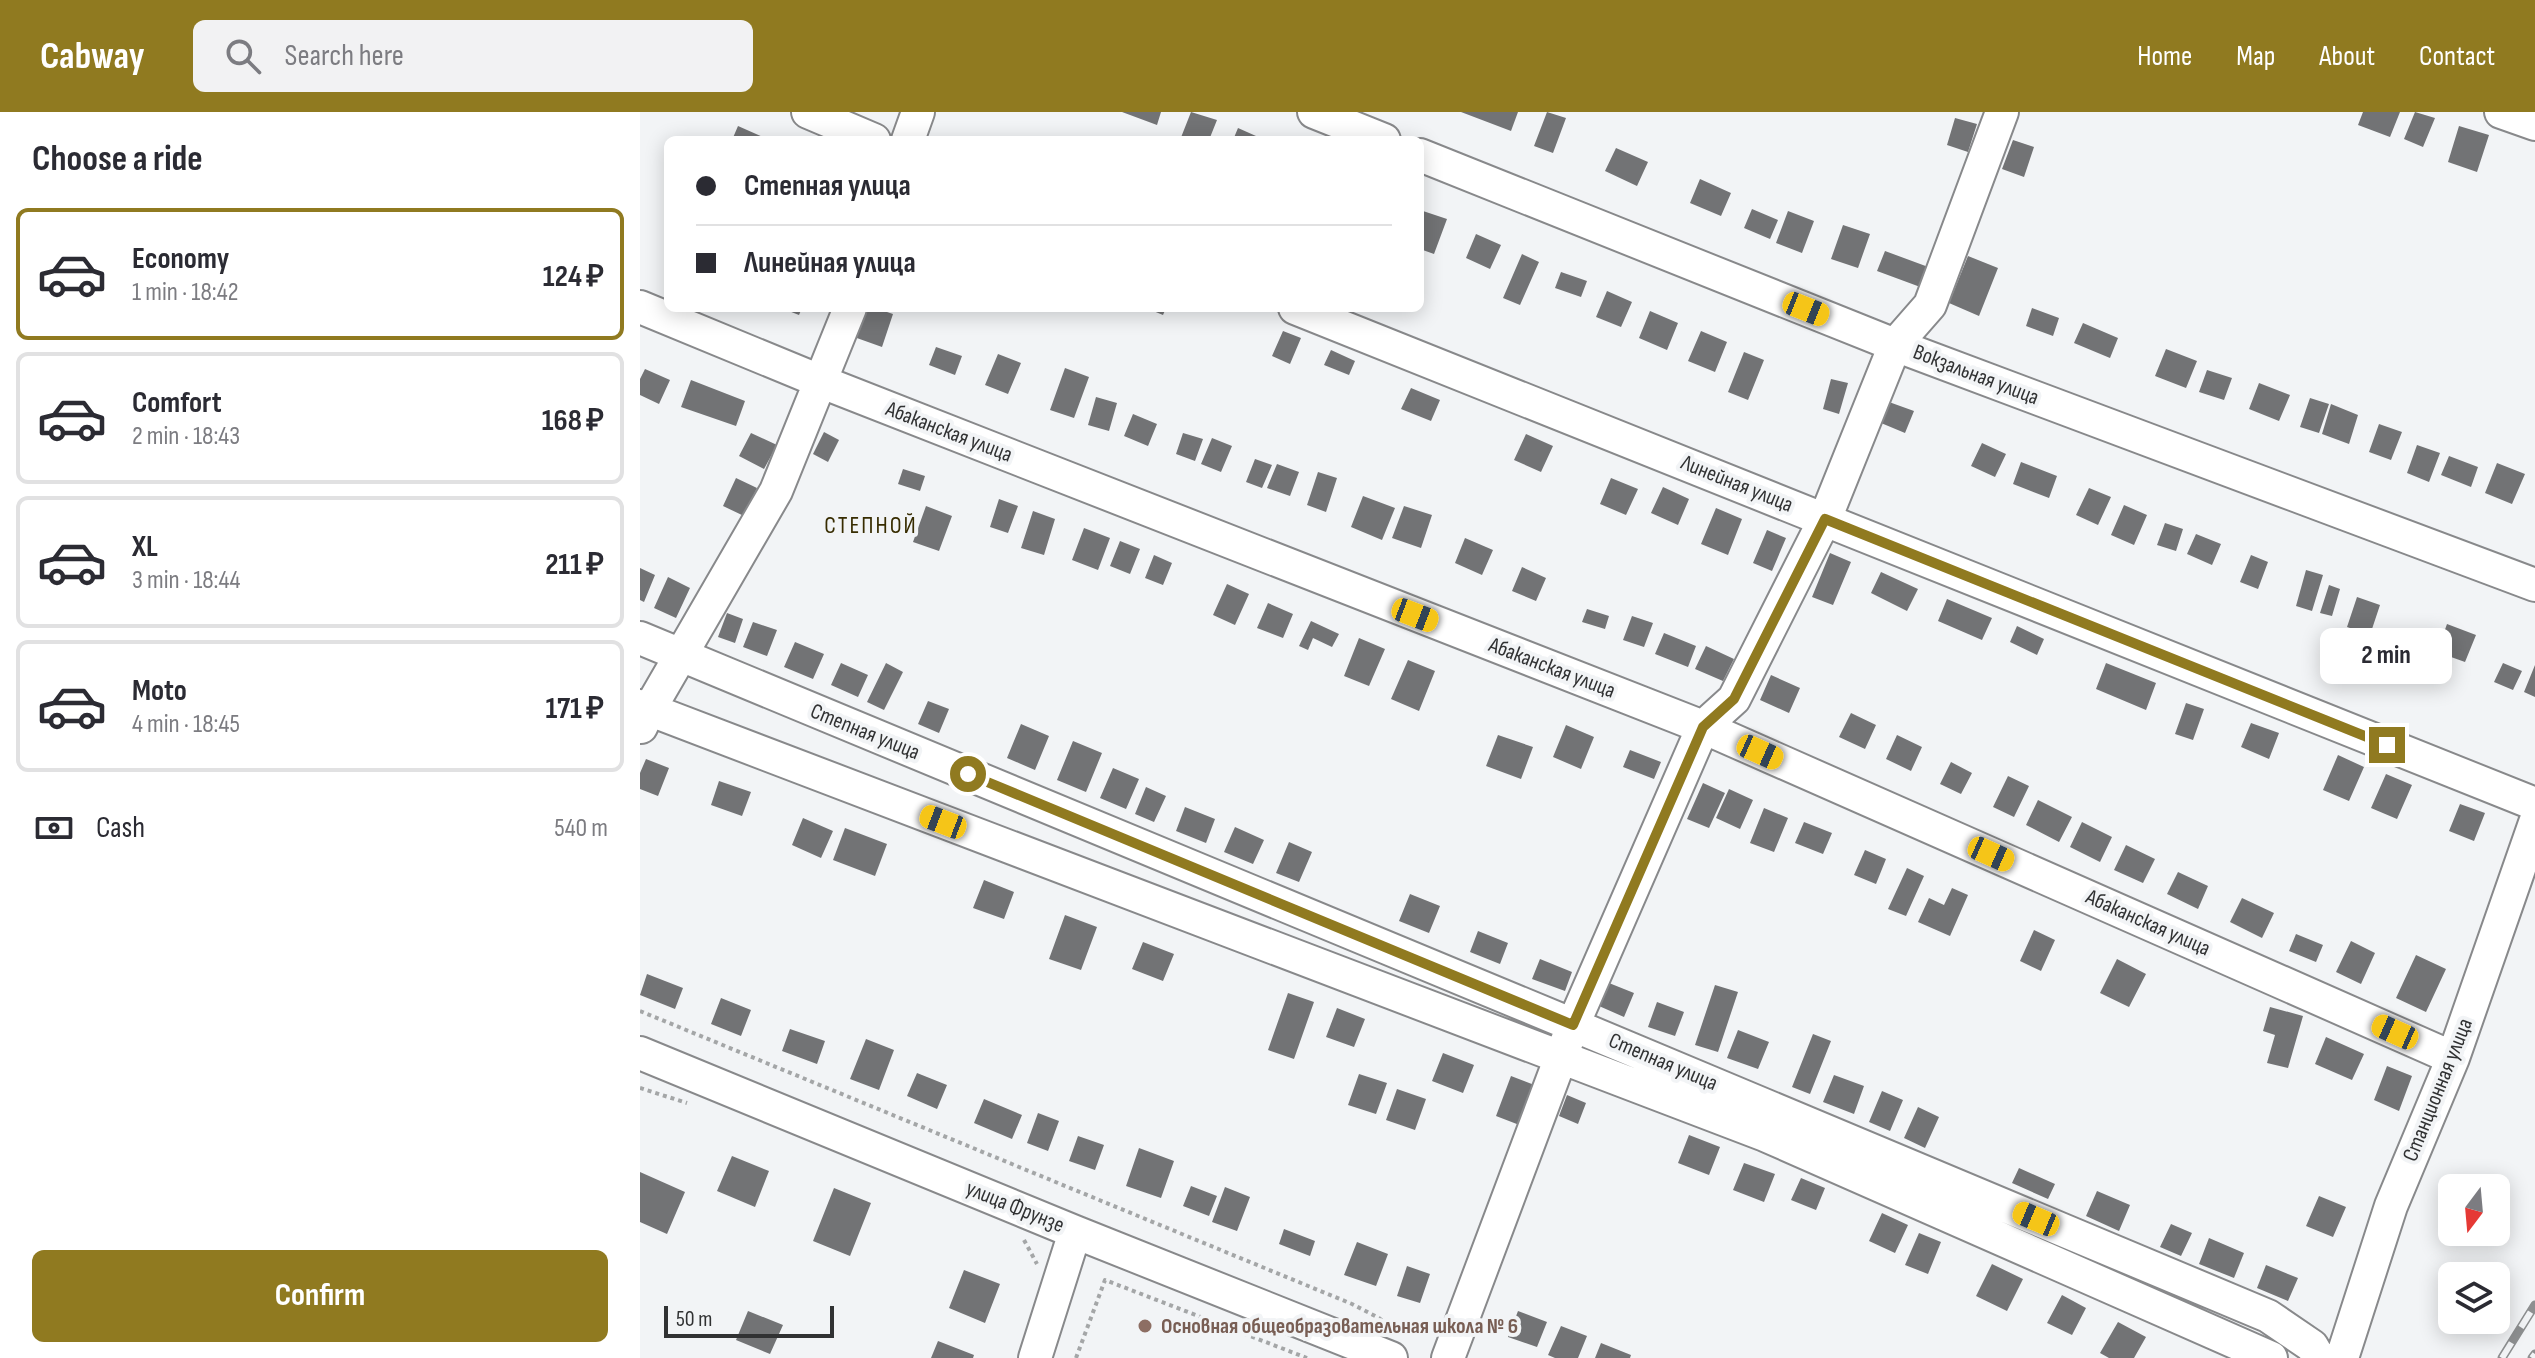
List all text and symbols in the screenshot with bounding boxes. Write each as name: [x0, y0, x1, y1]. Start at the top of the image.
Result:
search box: [193, 20, 753, 92]
text: Cabway: [40, 34, 145, 79]
icon: search: [221, 34, 265, 78]
text: Search here: [285, 38, 404, 74]
text: Home: [2137, 40, 2192, 73]
text: Map: [2236, 40, 2275, 73]
text: About: [2319, 40, 2375, 73]
text: Contact: [2419, 40, 2495, 73]
text: Choose a ride: [32, 138, 203, 181]
text: Степная улица: [744, 168, 911, 204]
icon: car: [36, 238, 108, 310]
text: Economy: [132, 241, 229, 277]
text: Линейная улица: [744, 245, 916, 281]
text: 124 ₽: [543, 259, 604, 295]
text: 1 min · 18:42: [132, 277, 238, 308]
car: [1779, 289, 1833, 329]
street label: Вокзальная улица: [1909, 339, 2043, 411]
icon: car: [36, 382, 108, 454]
text: Comfort: [132, 385, 222, 421]
street label: Абаканская улица: [881, 395, 1016, 468]
text: 168 ₽: [542, 403, 604, 439]
text: 2 min · 18:43: [132, 421, 240, 452]
street label: Линейная улица: [1676, 449, 1797, 519]
district label: СТЕПНОЙ: [824, 511, 918, 540]
icon: car: [36, 526, 108, 598]
text: XL: [132, 529, 158, 565]
text: 211 ₽: [545, 547, 604, 583]
text: 3 min · 18:44: [132, 565, 240, 596]
car: [1388, 595, 1442, 635]
callout: 2 min: [2321, 629, 2453, 685]
street label: Абаканская улица: [1484, 631, 1619, 704]
text: 2 min: [2361, 640, 2411, 671]
icon: car: [36, 670, 108, 742]
text: Moto: [132, 673, 187, 709]
text: 171 ₽: [545, 691, 604, 727]
street label: Степная улица: [806, 698, 924, 766]
text: 4 min · 18:45: [132, 709, 240, 740]
route end: [2369, 727, 2405, 763]
car: [1733, 731, 1787, 773]
route start: [950, 756, 986, 792]
car: [916, 802, 970, 842]
icon: cash: [32, 806, 76, 850]
text: Cash: [96, 810, 145, 846]
text: 540 m: [554, 813, 608, 844]
car: [1964, 833, 2018, 875]
street label: Абаканская улица: [2081, 883, 2214, 962]
car: [2368, 1011, 2422, 1053]
street label: Станционная улица: [2397, 1015, 2479, 1165]
street label: Степная улица: [1604, 1027, 1722, 1097]
north arrow: [2438, 1174, 2510, 1246]
map controls: [2438, 1174, 2510, 1334]
street label: улица Фрунзе: [962, 1175, 1068, 1239]
car: [2009, 1199, 2063, 1239]
button: Confirm: [32, 1250, 608, 1342]
button: layers: [2438, 1262, 2510, 1334]
scale bar: [664, 1302, 834, 1338]
text: 50 m: [676, 1306, 712, 1333]
place label: Основная общеобразовательная школа № 6: [1161, 1313, 1518, 1340]
marker: Основная общеобразовательная школа № 6: [1136, 1317, 1154, 1335]

